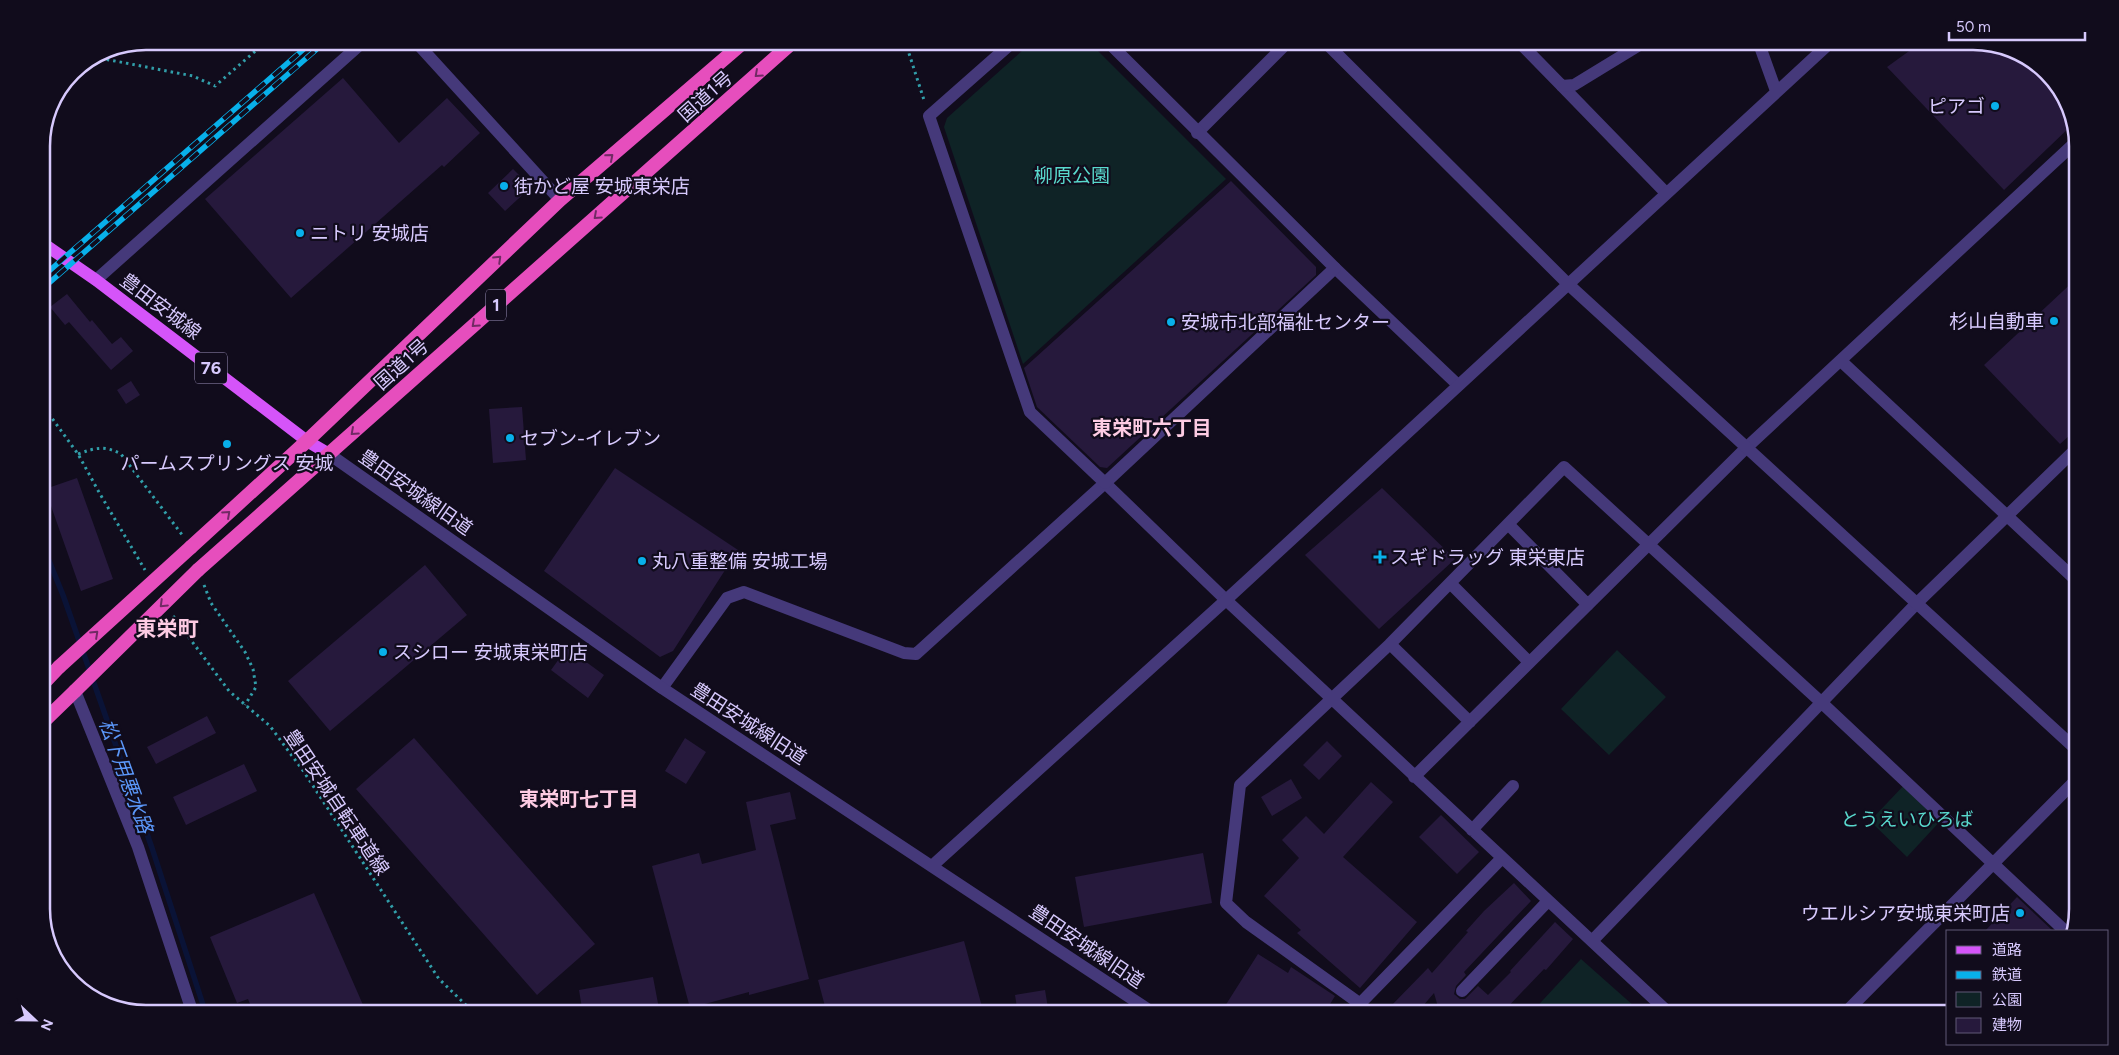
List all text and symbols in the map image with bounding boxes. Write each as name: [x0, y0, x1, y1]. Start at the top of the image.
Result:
scale bar: [1949, 10, 2085, 42]
text: 50 m: [1956, 18, 1991, 36]
street label: 国道1号: [674, 66, 737, 127]
one-way arrow: [754, 68, 763, 77]
place label: ピアゴ: [1928, 95, 1985, 118]
marker: ピアゴ: [1989, 100, 2001, 112]
one-way arrow: [605, 154, 614, 163]
park label: 柳原公園: [1034, 164, 1110, 187]
place label: 街かど屋 安城東栄店: [514, 175, 690, 198]
marker: 街かど屋 安城東栄店: [498, 180, 510, 192]
one-way arrow: [593, 210, 602, 219]
place label: ニトリ 安城店: [310, 222, 429, 245]
marker: ニトリ 安城店: [294, 227, 306, 239]
one-way arrow: [493, 256, 502, 265]
street label: 豊田安城線: [116, 269, 206, 344]
road number: 1: [486, 290, 506, 320]
place label: 杉山自動車: [1949, 310, 2044, 333]
place label: 安城市北部福祉センター: [1181, 311, 1390, 334]
marker: 杉山自動車: [2048, 315, 2060, 327]
marker: 安城市北部福祉センター: [1165, 316, 1177, 328]
one-way arrow: [472, 318, 481, 327]
street label: 国道1号: [370, 334, 433, 395]
road number: 76: [195, 352, 227, 383]
district label: 東栄町六丁目: [1092, 416, 1212, 440]
one-way arrow: [350, 426, 359, 435]
place label: セブン-イレブン: [520, 427, 661, 450]
marker: セブン-イレブン: [504, 432, 516, 444]
marker: パームスプリングス 安城: [221, 438, 233, 450]
street label: 豊田安城線旧道: [355, 445, 477, 540]
place label: パームスプリングス 安城: [120, 452, 334, 475]
one-way arrow: [221, 511, 230, 520]
place label: スギドラッグ 東栄東店: [1390, 546, 1585, 569]
place label: 丸八重整備 安城工場: [652, 550, 828, 573]
marker: スギドラッグ 東栄東店: [1374, 551, 1386, 563]
marker: 丸八重整備 安城工場: [636, 555, 648, 567]
one-way arrow: [160, 598, 169, 607]
district label: 東栄町: [136, 616, 199, 641]
one-way arrow: [90, 631, 99, 640]
place label: スシロー 安城東栄町店: [393, 641, 588, 664]
marker: スシロー 安城東栄町店: [377, 646, 389, 658]
street label: 豊田安城線旧道: [687, 678, 811, 769]
water label: 松下用悪水路: [94, 716, 158, 838]
street label: 豊田安城自転車道線: [279, 725, 394, 880]
district label: 東栄町七丁目: [519, 787, 639, 811]
park label: とうえいひろば: [1840, 808, 1974, 831]
street label: 豊田安城線旧道: [1025, 900, 1148, 993]
place label: ウエルシア安城東栄町店: [1801, 902, 2010, 925]
marker: ウエルシア安城東栄町店: [2014, 907, 2026, 919]
legend: [1946, 930, 2109, 1045]
text: 道路: [1992, 941, 2022, 959]
text: 鉄道: [1992, 966, 2022, 984]
text: 公園: [1992, 991, 2022, 1009]
north arrow: [10, 995, 60, 1045]
text: N: [37, 1016, 56, 1033]
text: 建物: [1992, 1016, 2022, 1034]

